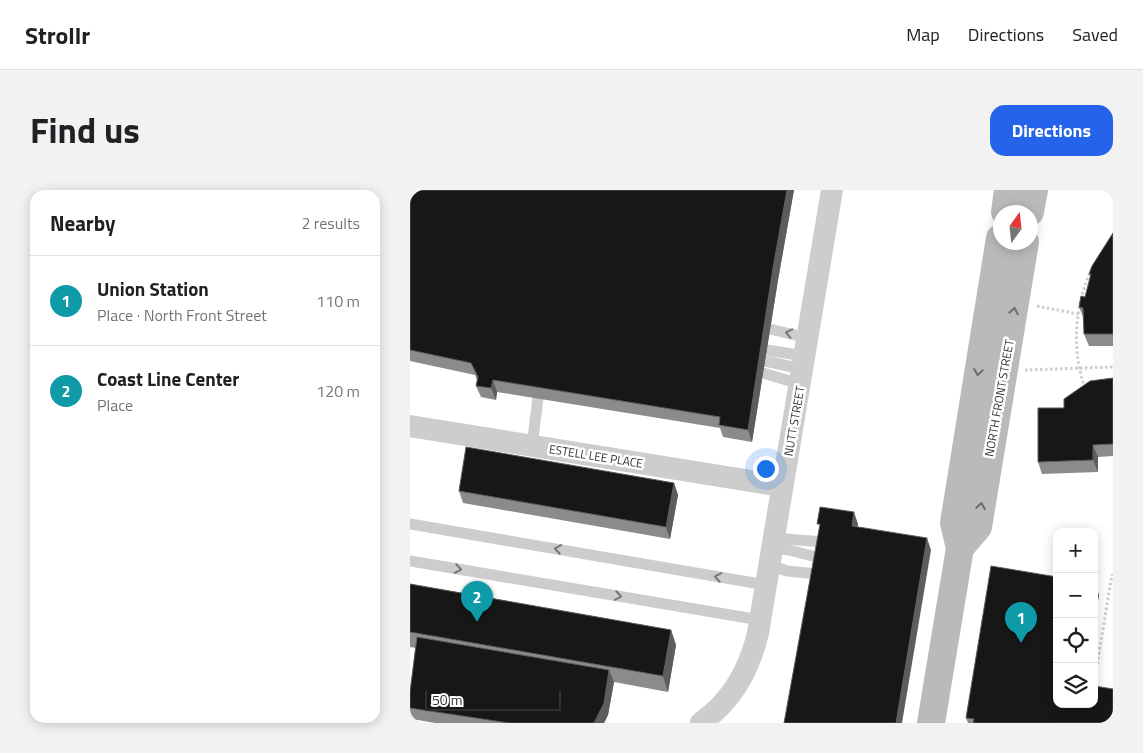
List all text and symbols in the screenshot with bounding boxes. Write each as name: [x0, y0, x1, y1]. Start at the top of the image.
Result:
text: Strollr: [25, 17, 90, 53]
text: Map: [906, 21, 940, 48]
text: Directions: [968, 21, 1044, 48]
text: Saved: [1072, 21, 1118, 48]
text: Find us: [30, 103, 140, 157]
button: Directions: [990, 105, 1113, 156]
north arrow: [993, 205, 1038, 250]
text: Nearby: [50, 207, 115, 239]
text: 2 results: [301, 211, 360, 235]
text: Union Station: [97, 274, 209, 303]
text: 1: [62, 289, 70, 313]
text: 110 m: [316, 289, 360, 313]
text: Place · North Front Street: [97, 303, 267, 327]
one-way arrow: [1009, 307, 1019, 316]
one-way arrow: [784, 328, 793, 339]
street label: NORTH FRONT STREET: [979, 337, 1019, 458]
text: Coast Line Center: [97, 364, 239, 393]
one-way arrow: [974, 368, 984, 377]
text: 2: [62, 379, 70, 403]
text: 120 m: [316, 379, 360, 403]
street label: NUTT STREET: [778, 384, 810, 458]
text: Place: [97, 393, 133, 417]
street label: ESTELL LEE PLACE: [548, 439, 645, 473]
your location: [753, 456, 779, 482]
one-way arrow: [976, 502, 986, 510]
map controls: [1053, 528, 1098, 708]
button: +: [1053, 528, 1098, 573]
one-way arrow: [554, 545, 562, 555]
one-way arrow: [454, 563, 462, 573]
one-way arrow: [714, 572, 723, 582]
button: −: [1053, 573, 1098, 618]
pin: 2: [461, 581, 493, 622]
one-way arrow: [614, 591, 623, 601]
pin: 1: [1005, 602, 1037, 643]
button: locate: [1053, 618, 1098, 663]
button: layers: [1053, 663, 1098, 708]
scale bar: [425, 688, 561, 711]
text: 50 m: [432, 689, 462, 710]

